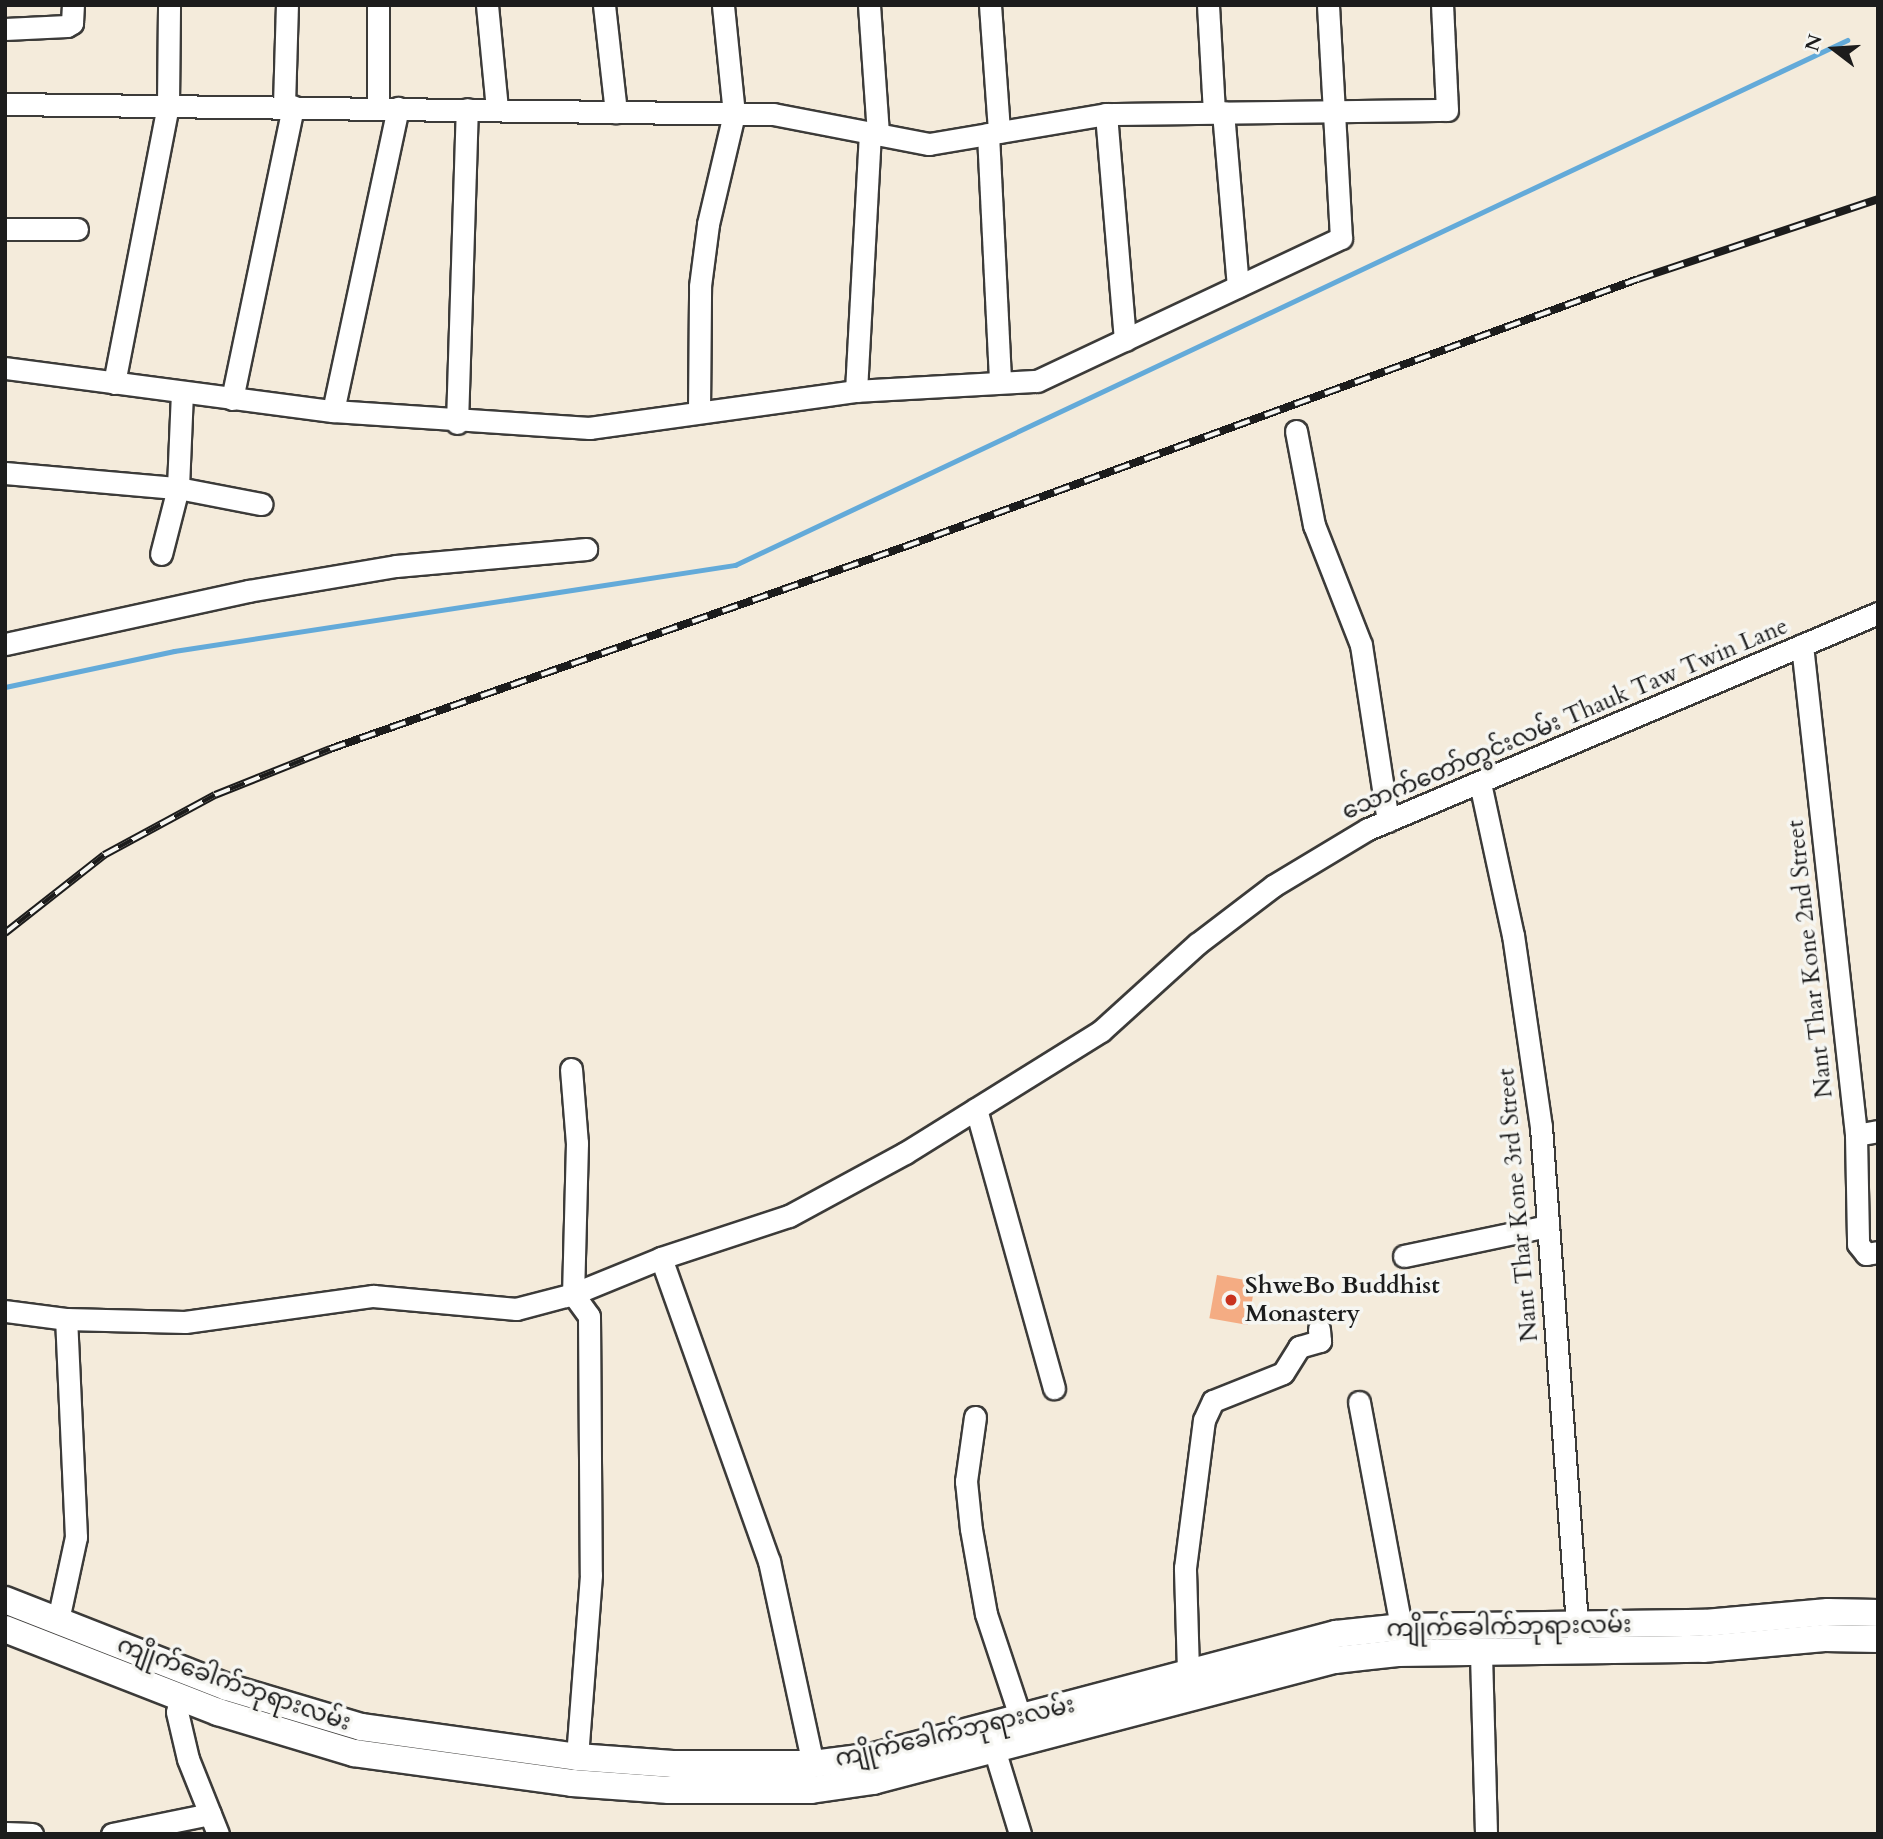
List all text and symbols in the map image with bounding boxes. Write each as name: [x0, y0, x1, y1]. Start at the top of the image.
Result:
north arrow: [1799, 14, 1869, 84]
text: N: [1799, 31, 1829, 55]
street label: သောက်တော်တွင်းလမ်း Thauk Taw Twin Lane: [1338, 612, 1792, 826]
street label: Nant Thar Kone 2nd Street: [1781, 818, 1839, 1100]
street label: Nant Thar Kone 3rd Street: [1492, 1067, 1544, 1343]
place label: ShweBo Buddhist Monastery: [1245, 1272, 1440, 1328]
marker: ShweBo Buddhist Monastery: [1223, 1292, 1239, 1308]
street label: ကျိုက်ခေါက်ဘုရားလမ်း: [1386, 1610, 1632, 1644]
street label: ကျိုက်ခေါက်ဘုရားလမ်း: [113, 1630, 355, 1738]
street label: ကျိုက်ခေါက်ဘုရားလမ်း: [832, 1690, 1078, 1774]

